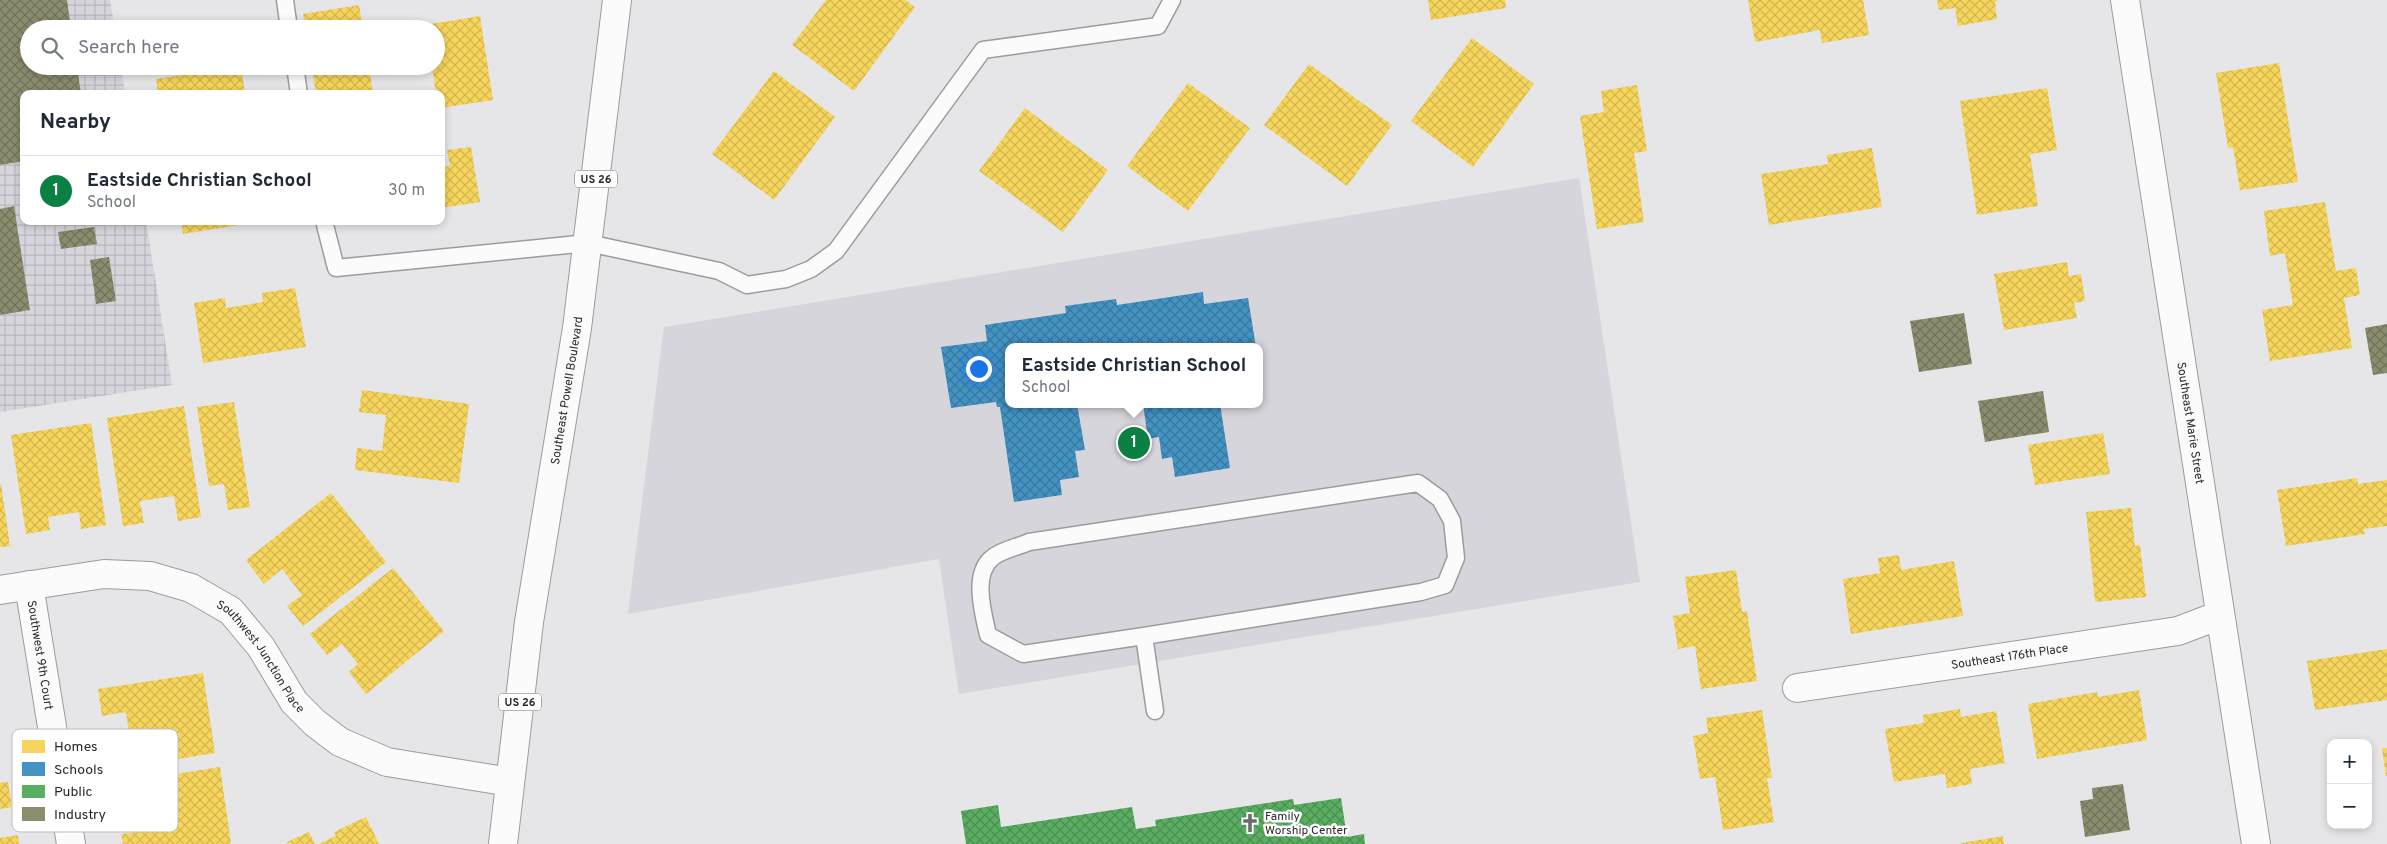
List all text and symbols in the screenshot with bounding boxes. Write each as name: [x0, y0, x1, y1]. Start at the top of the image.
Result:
search box: [20, 20, 445, 75]
icon: search: [38, 34, 66, 62]
text: Search here: [78, 36, 180, 60]
text: Nearby: [40, 109, 111, 136]
text: Eastside Christian School: [87, 169, 312, 193]
road number: US 26: [575, 170, 617, 188]
text: 1: [53, 181, 59, 201]
text: 30 m: [388, 181, 425, 201]
text: School: [87, 193, 136, 213]
street label: Southeast Powell Boulevard: [548, 316, 587, 466]
popup: [1005, 343, 1263, 408]
text: Eastside Christian School: [1022, 354, 1246, 378]
your location: [966, 356, 992, 382]
street label: Southeast Marie Street: [2172, 361, 2207, 485]
text: School: [1022, 378, 1070, 398]
pin: 1: [1118, 424, 1150, 462]
street label: Southwest Junction Place: [213, 597, 308, 717]
street label: Southwest 9th Court: [23, 599, 56, 711]
street label: Southeast 176th Place: [1950, 641, 2069, 674]
road number: US 26: [499, 694, 541, 710]
legend: [12, 729, 178, 832]
text: Homes: [54, 739, 98, 756]
map controls: [2327, 739, 2372, 829]
button: +: [2327, 739, 2372, 784]
text: Schools: [54, 762, 103, 779]
text: Public: [54, 784, 93, 801]
button: −: [2327, 784, 2372, 829]
text: Industry: [54, 807, 106, 824]
place label: Family Worship Center: [1265, 809, 1348, 839]
church icon: Family Worship Center: [1239, 812, 1261, 834]

